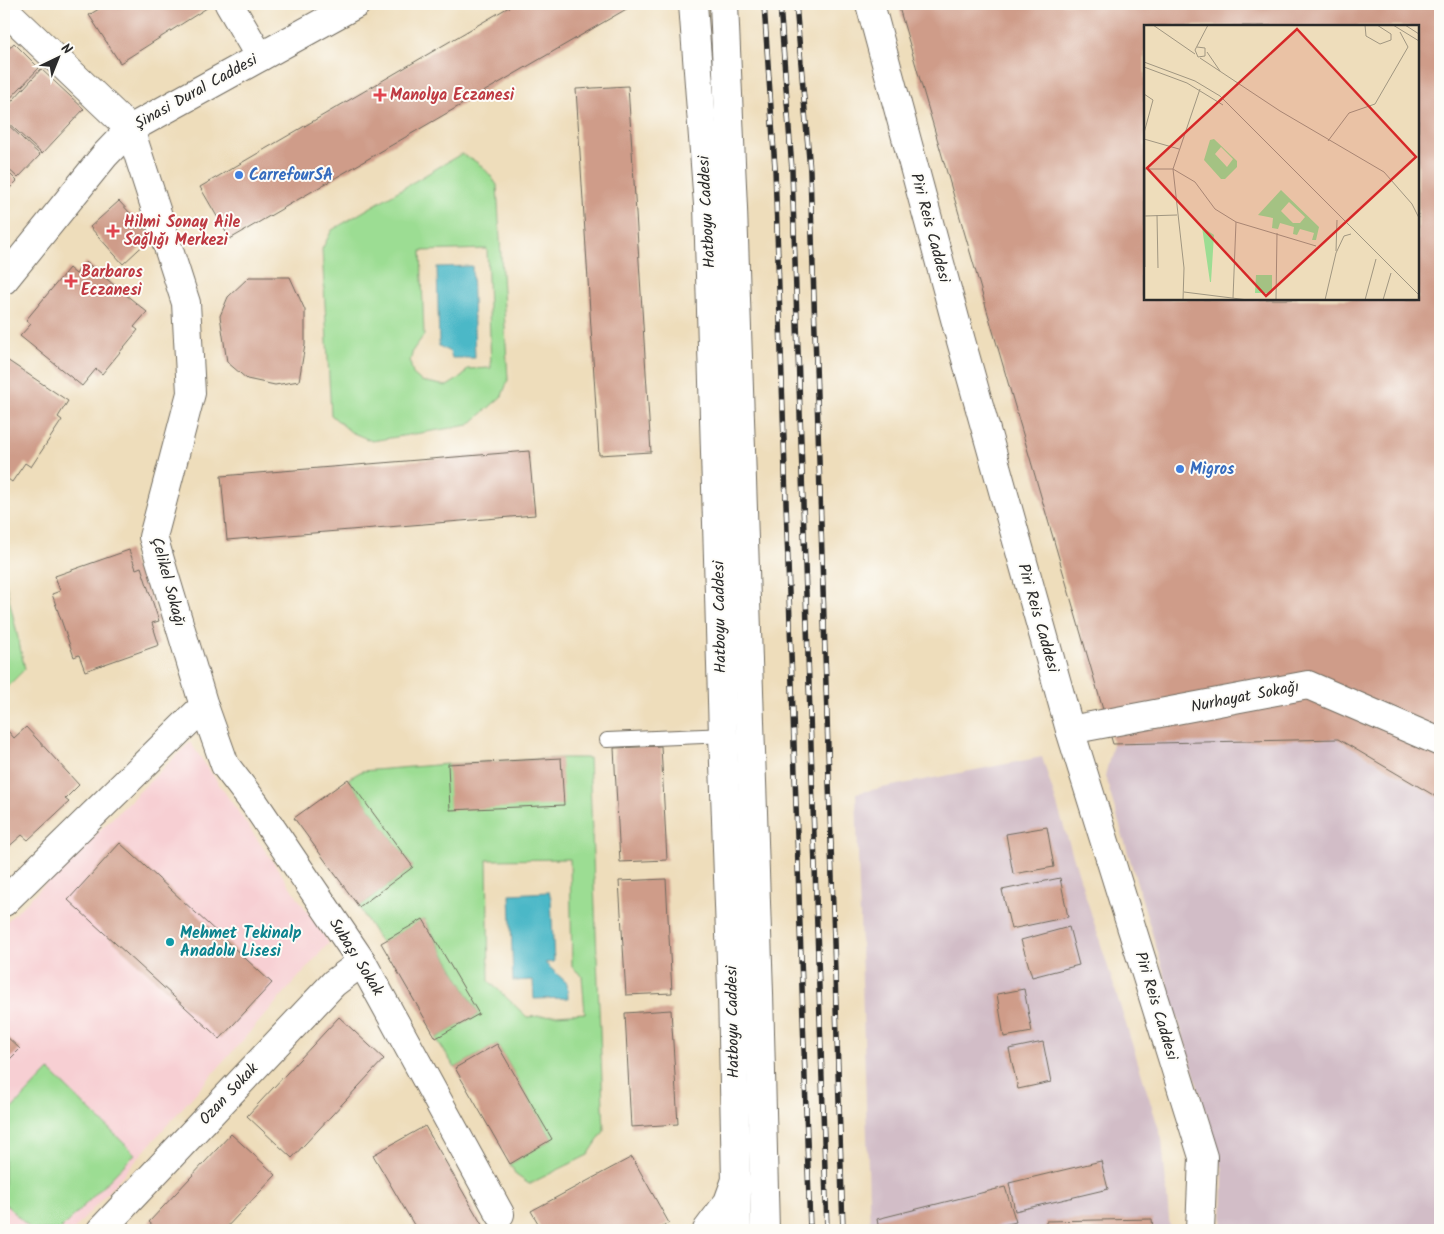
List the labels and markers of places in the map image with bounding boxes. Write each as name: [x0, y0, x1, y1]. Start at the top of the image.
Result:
place label: Manolya Eczanesi: [390, 83, 515, 108]
marker: Manolya Eczanesi: [374, 89, 386, 101]
place label: CarrefourSA: [249, 163, 333, 188]
marker: CarrefourSA: [233, 169, 245, 181]
place label: Hilmi Sonay Aile Sağlığı Merkezi: [124, 210, 240, 253]
marker: Hilmi Sonay Aile Sağlığı Merkezi: [106, 224, 120, 238]
place label: Barbaros Eczanesi: [81, 260, 143, 303]
marker: Barbaros Eczanesi: [65, 275, 77, 287]
place label: Migros: [1190, 457, 1235, 482]
marker: Migros: [1174, 463, 1186, 475]
place label: Mehmet Tekinalp Anadolu Lisesi: [180, 921, 302, 964]
marker: Mehmet Tekinalp Anadolu Lisesi: [164, 936, 176, 948]

